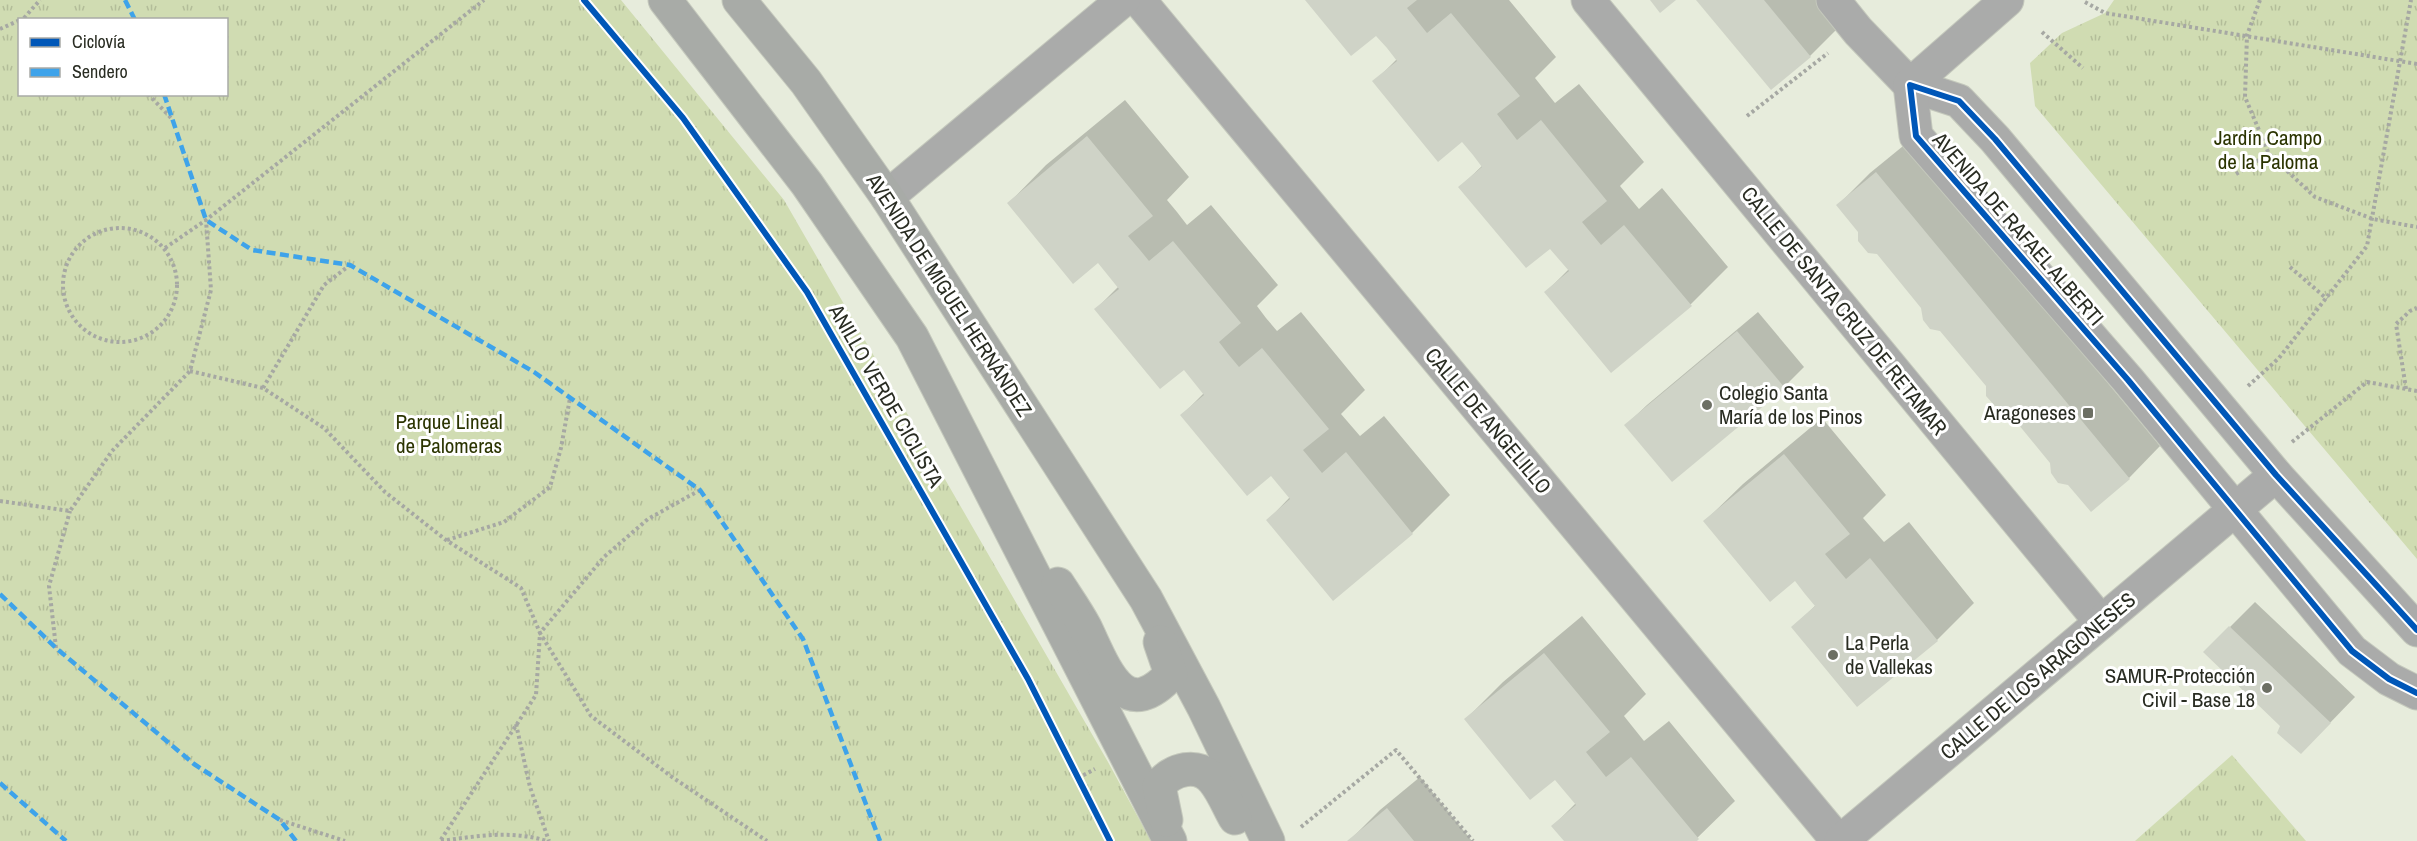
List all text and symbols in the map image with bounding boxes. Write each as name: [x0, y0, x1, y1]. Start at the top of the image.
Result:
legend: [18, 18, 228, 96]
text: Ciclovía: [72, 29, 125, 54]
text: Sendero: [72, 59, 128, 84]
park label: Jardín Campo de la Paloma: [2214, 123, 2322, 176]
street label: AVENIDA DE RAFAEL ALBERTI: [1926, 125, 2111, 332]
street label: AVENIDA DE MIGUEL HERNÁNDEZ: [859, 167, 1039, 422]
street label: CALLE DE SANTA CRUZ DE RETAMAR: [1735, 180, 1954, 441]
street label: ANILLO VERDE CICLISTA: [822, 298, 951, 493]
street label: CALLE DE ANGELILLO: [1419, 341, 1558, 500]
place label: Colegio Santa María de los Pinos: [1719, 378, 1863, 431]
marker: Colegio Santa María de los Pinos: [1700, 398, 1714, 412]
place label: Aragoneses: [1983, 398, 2076, 427]
marker: Aragoneses: [2081, 406, 2095, 420]
park label: Parque Lineal de Palomeras: [395, 407, 503, 460]
street label: CALLE DE LOS ARAGONESES: [1934, 585, 2142, 766]
place label: La Perla de Vallekas: [1845, 628, 1933, 681]
marker: La Perla de Vallekas: [1826, 648, 1840, 662]
place label: SAMUR-Protección Civil - Base 18: [2105, 661, 2255, 714]
marker: SAMUR-Protección Civil - Base 18: [2260, 681, 2274, 695]

